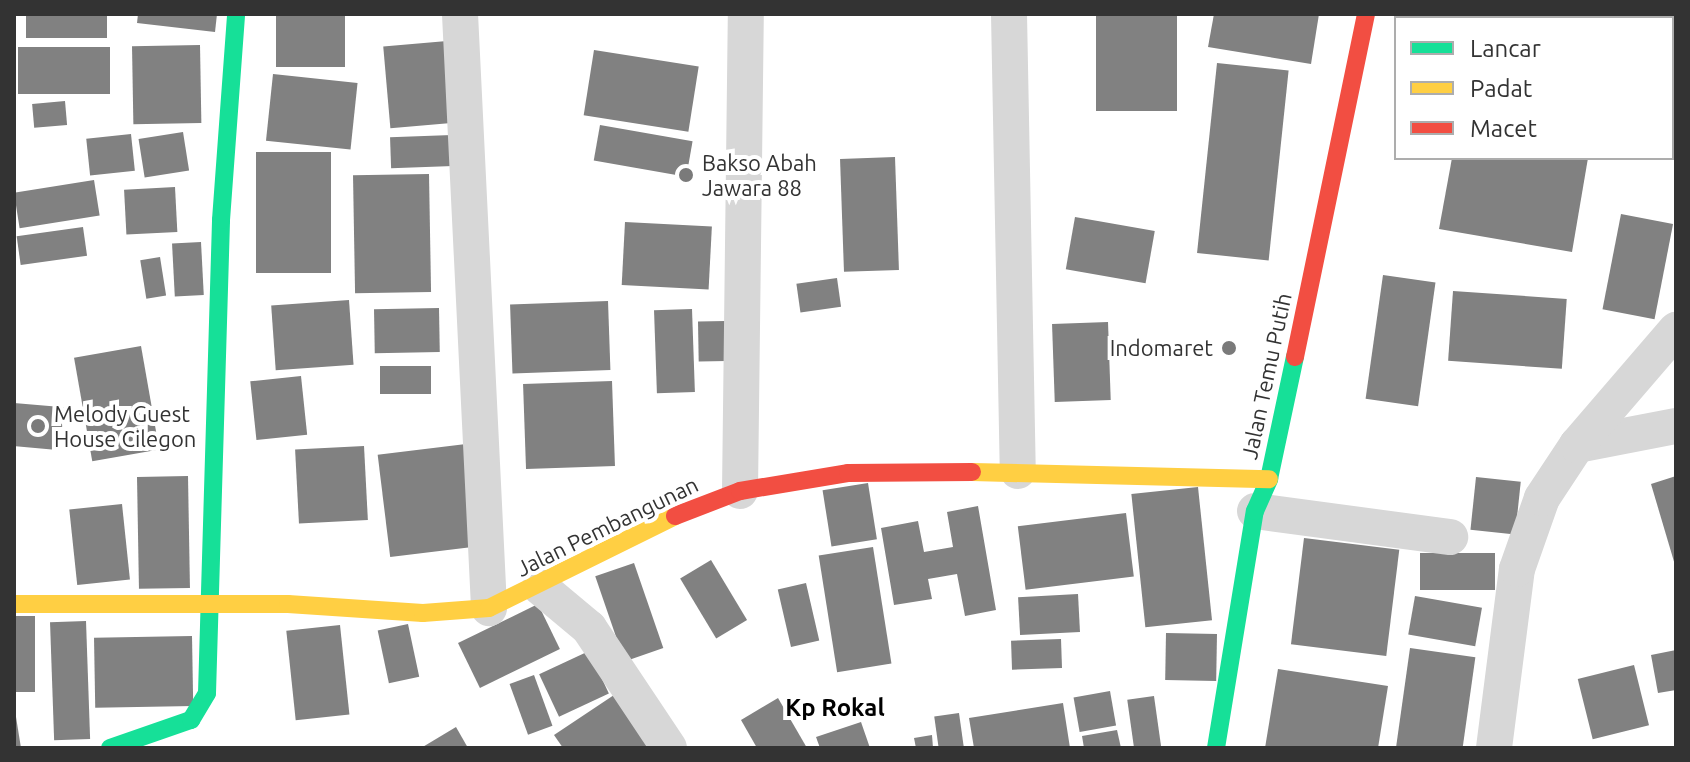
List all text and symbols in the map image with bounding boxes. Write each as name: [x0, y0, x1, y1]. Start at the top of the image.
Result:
legend: [1394, 16, 1674, 160]
text: Lancar: [1470, 35, 1541, 62]
text: Padat: [1470, 75, 1532, 102]
text: Macet: [1470, 115, 1537, 142]
place label: Bakso Abah Jawara 88: [702, 149, 817, 200]
marker: Bakso Abah Jawara 88: [677, 166, 695, 184]
street label: Jalan Temu Putih: [1236, 291, 1296, 461]
place label: Indomaret: [1110, 335, 1213, 361]
marker: Indomaret: [1220, 339, 1238, 357]
place label: Melody Guest House Cilegon: [54, 400, 196, 452]
marker: Melody Guest House Cilegon: [29, 417, 47, 435]
street label: Jalan Pembangunan: [512, 471, 702, 581]
district label: Kp Rokal: [785, 694, 885, 722]

